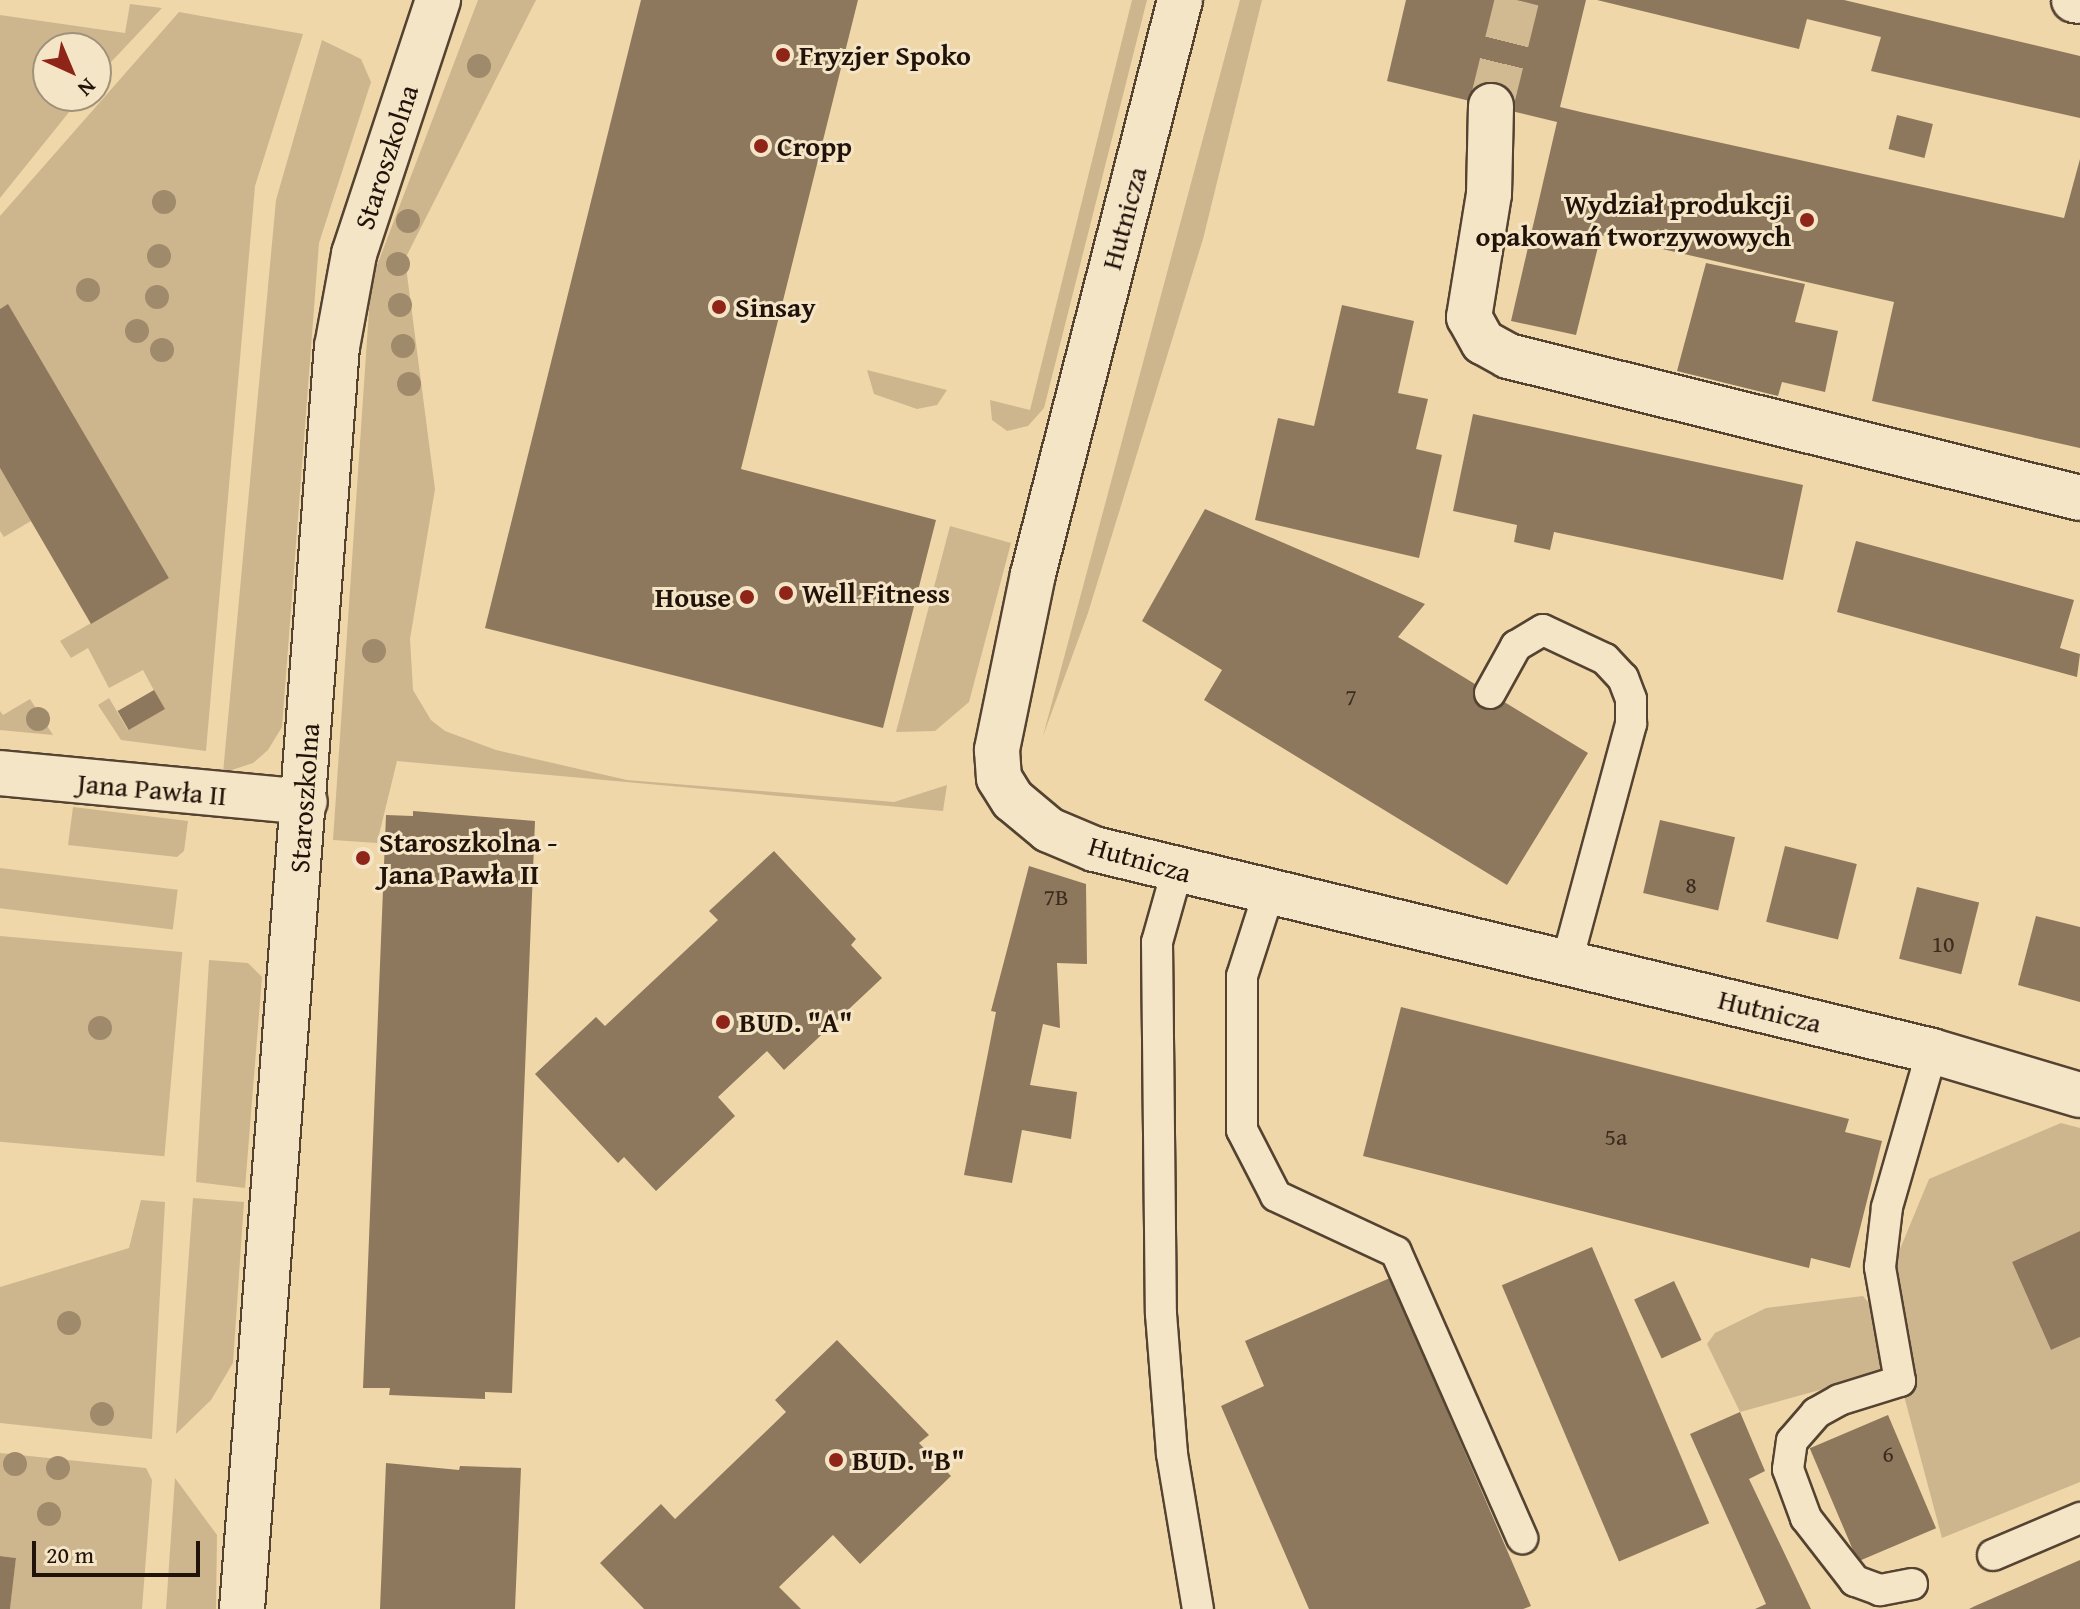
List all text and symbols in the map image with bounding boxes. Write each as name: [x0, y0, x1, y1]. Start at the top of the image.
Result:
north arrow: [32, 32, 112, 112]
place label: Fryzjer Spoko: [799, 38, 971, 72]
marker: Fryzjer Spoko: [774, 46, 792, 64]
text: N: [71, 71, 104, 104]
street label: Staroszkolna: [347, 80, 425, 234]
place label: Cropp: [777, 129, 852, 163]
marker: Cropp: [752, 137, 770, 155]
street label: Hutnicza: [1094, 163, 1154, 273]
place label: Wydział produkcji opakowań tworzywowych: [1476, 187, 1791, 253]
marker: Wydział produkcji opakowań tworzywowych: [1798, 211, 1816, 229]
place label: Sinsay: [735, 290, 816, 324]
marker: Sinsay: [710, 298, 728, 316]
place label: Well Fitness: [802, 576, 950, 610]
place label: House: [655, 580, 731, 614]
marker: Well Fitness: [777, 584, 795, 602]
marker: House: [738, 588, 756, 606]
house number: 7: [1345, 683, 1357, 711]
street label: Staroszkolna: [282, 722, 326, 874]
street label: Jana Pawła II: [76, 766, 228, 812]
place label: Staroszkolna - Jana Pawła II: [379, 825, 557, 891]
street label: Hutnicza: [1085, 828, 1195, 890]
marker: Staroszkolna - Jana Pawła II: [354, 849, 372, 867]
house number: 8: [1685, 871, 1697, 899]
house number: 7B: [1043, 883, 1069, 911]
house number: 10: [1931, 930, 1955, 958]
street label: Hutnicza: [1715, 982, 1825, 1040]
place label: BUD. "A": [739, 1005, 852, 1039]
marker: BUD. "A": [714, 1013, 732, 1031]
house number: 5a: [1605, 1123, 1627, 1151]
house number: 6: [1882, 1440, 1894, 1468]
place label: BUD. "B": [852, 1443, 965, 1477]
marker: BUD. "B": [827, 1451, 845, 1469]
scale bar: [36, 1525, 204, 1575]
text: 20 m: [46, 1537, 94, 1572]

